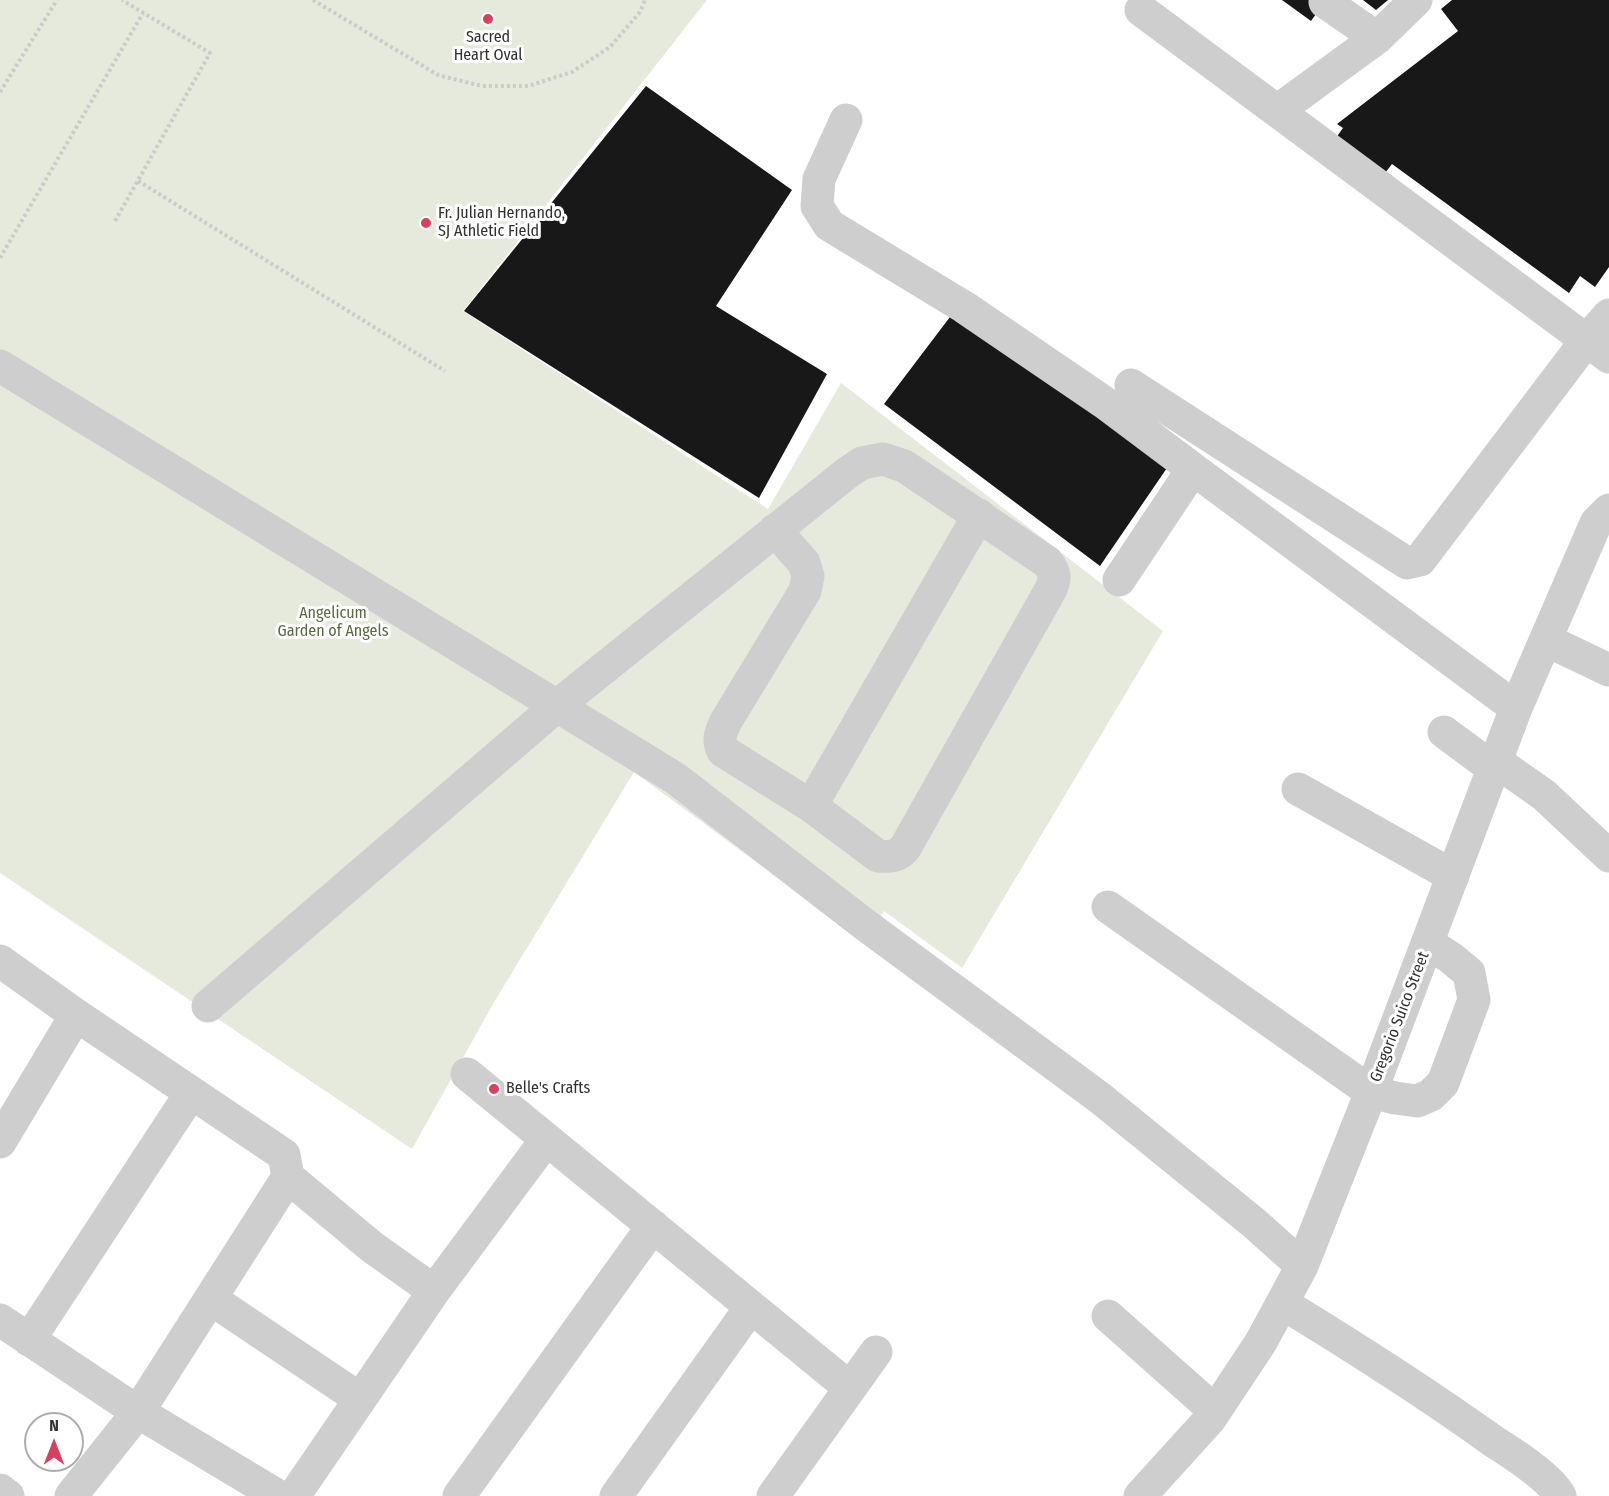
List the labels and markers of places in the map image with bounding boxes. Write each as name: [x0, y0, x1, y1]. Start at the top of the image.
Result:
marker: Sacred Heart Oval: [481, 12, 495, 26]
place label: Sacred Heart Oval: [454, 28, 522, 66]
place label: Fr. Julian Hernando, SJ Athletic Field: [438, 204, 565, 242]
marker: Fr. Julian Hernando, SJ Athletic Field: [419, 216, 433, 230]
place label: Belle's Crafts: [506, 1079, 590, 1099]
marker: Belle's Crafts: [487, 1082, 501, 1096]

